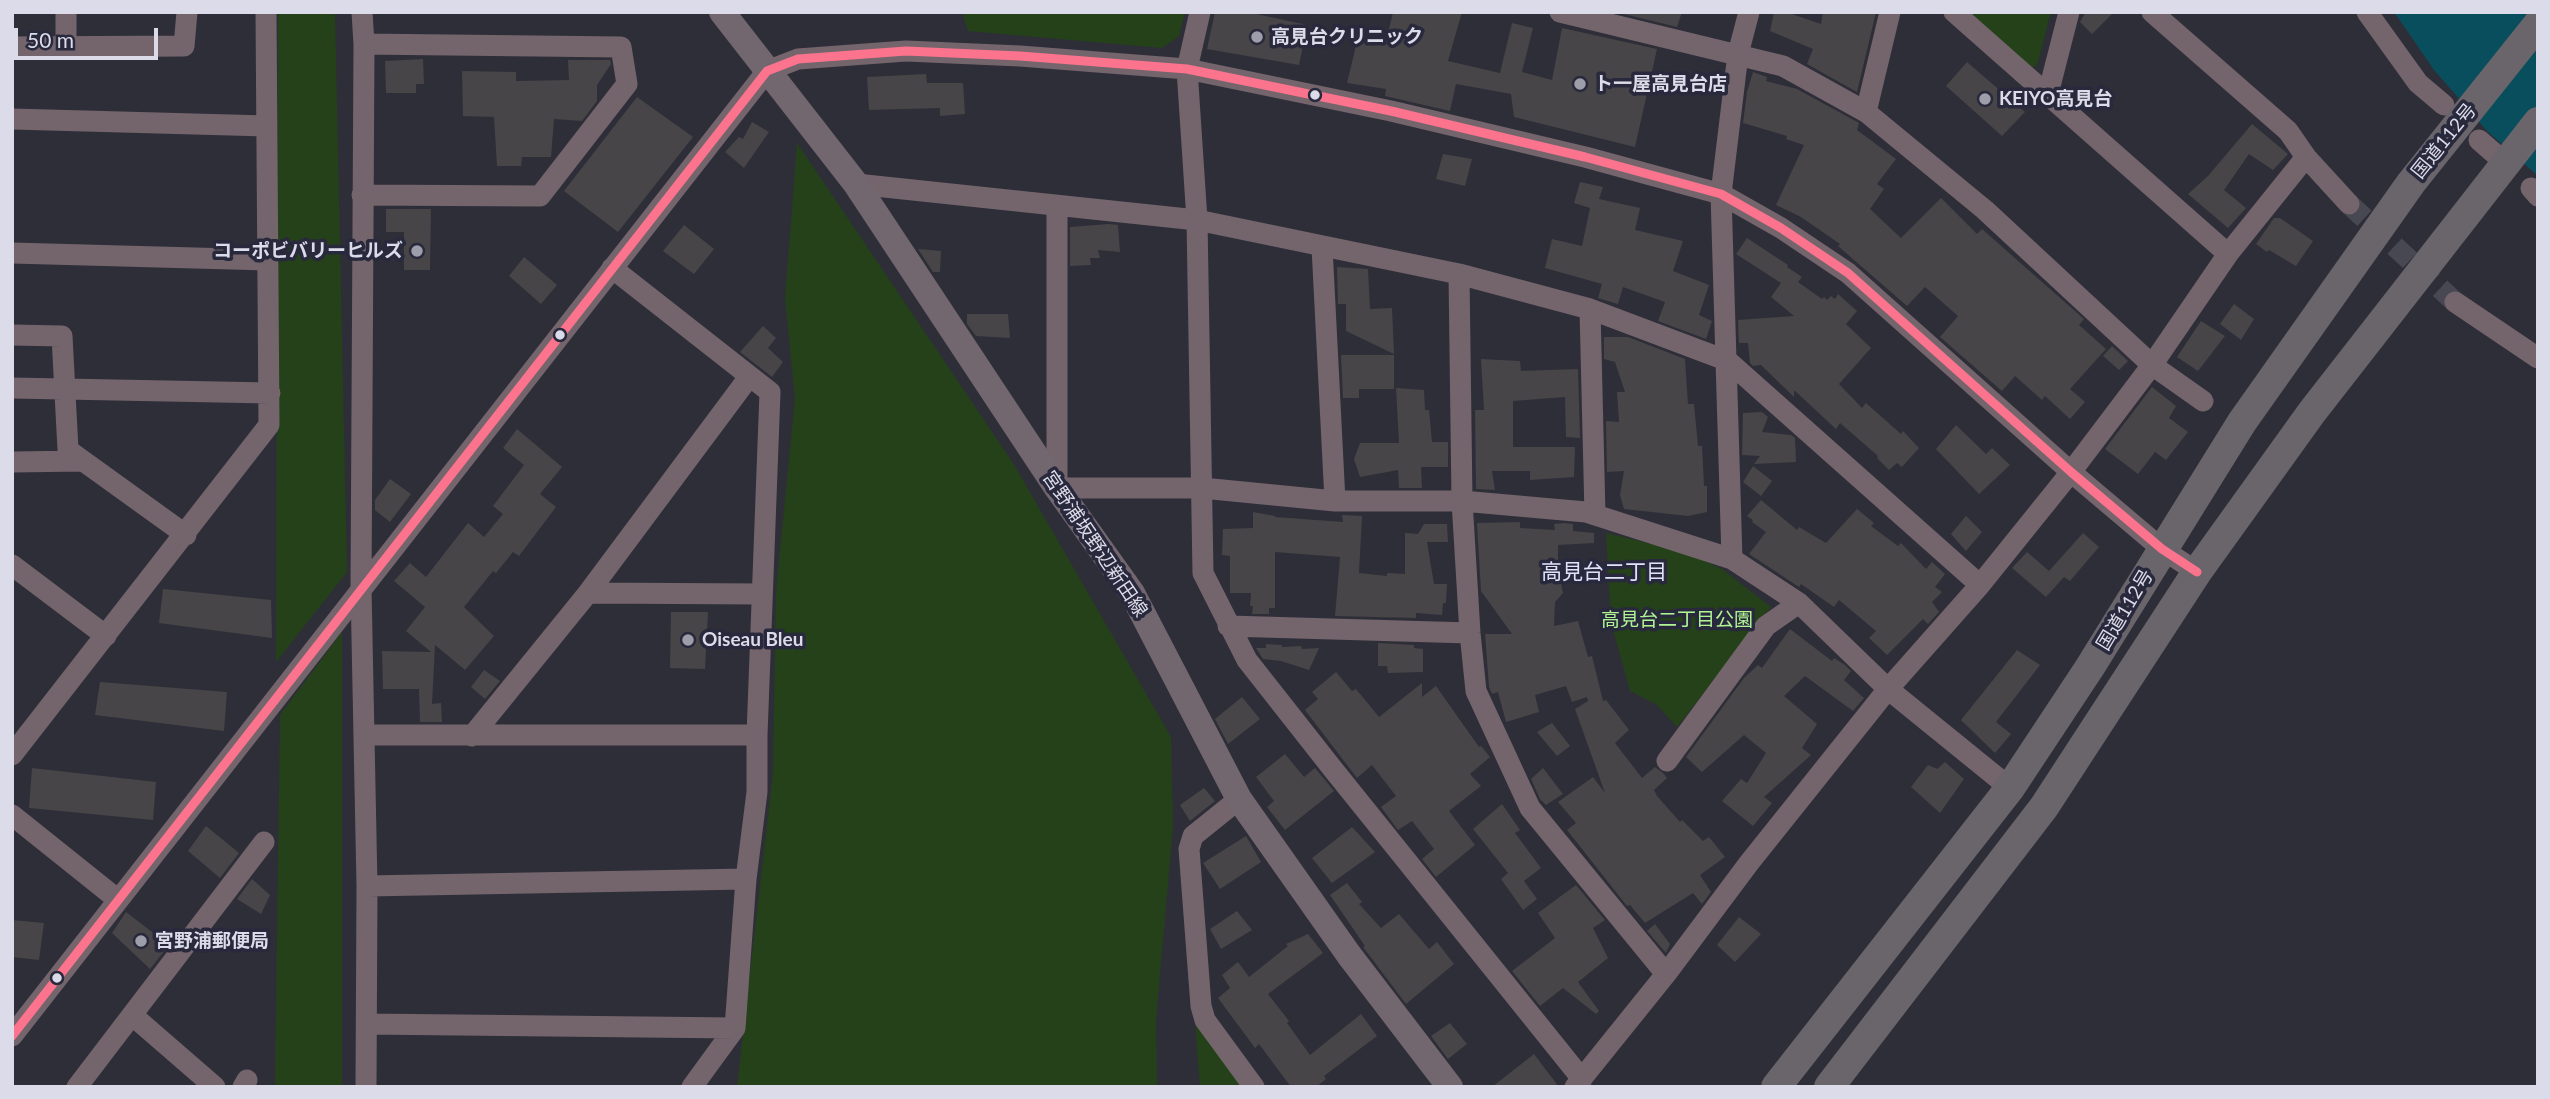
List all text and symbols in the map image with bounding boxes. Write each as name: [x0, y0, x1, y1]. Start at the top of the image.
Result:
scale bar: [18, 14, 161, 58]
place label: 高見台クリニック: [1271, 26, 1423, 48]
text: 50 m: [27, 27, 74, 52]
marker: 高見台クリニック: [1249, 29, 1265, 45]
place label: ト一屋高見台店: [1594, 73, 1727, 95]
marker: ト一屋高見台店: [1572, 76, 1588, 92]
unlabelled marker: [1308, 88, 1322, 102]
place label: KEIYO高見台: [1999, 88, 2112, 110]
marker: KEIYO高見台: [1977, 91, 1993, 107]
street label: 国道112号: [2407, 99, 2481, 183]
place label: コーポビバリーヒルズ: [213, 240, 403, 262]
marker: コーポビバリーヒルズ: [409, 243, 425, 259]
unlabelled marker: [553, 328, 567, 342]
street label: 宮野浦坂野辺新田線: [1038, 467, 1152, 621]
district label: 高見台二丁目: [1541, 559, 1667, 585]
street label: 国道112号: [2092, 566, 2158, 654]
park label: 高見台二丁目公園: [1601, 609, 1753, 631]
place label: Oiseau Bleu: [702, 629, 803, 651]
marker: Oiseau Bleu: [680, 632, 696, 648]
place label: 宮野浦郵便局: [155, 930, 269, 952]
marker: 宮野浦郵便局: [133, 933, 149, 949]
unlabelled marker: [50, 971, 64, 985]

